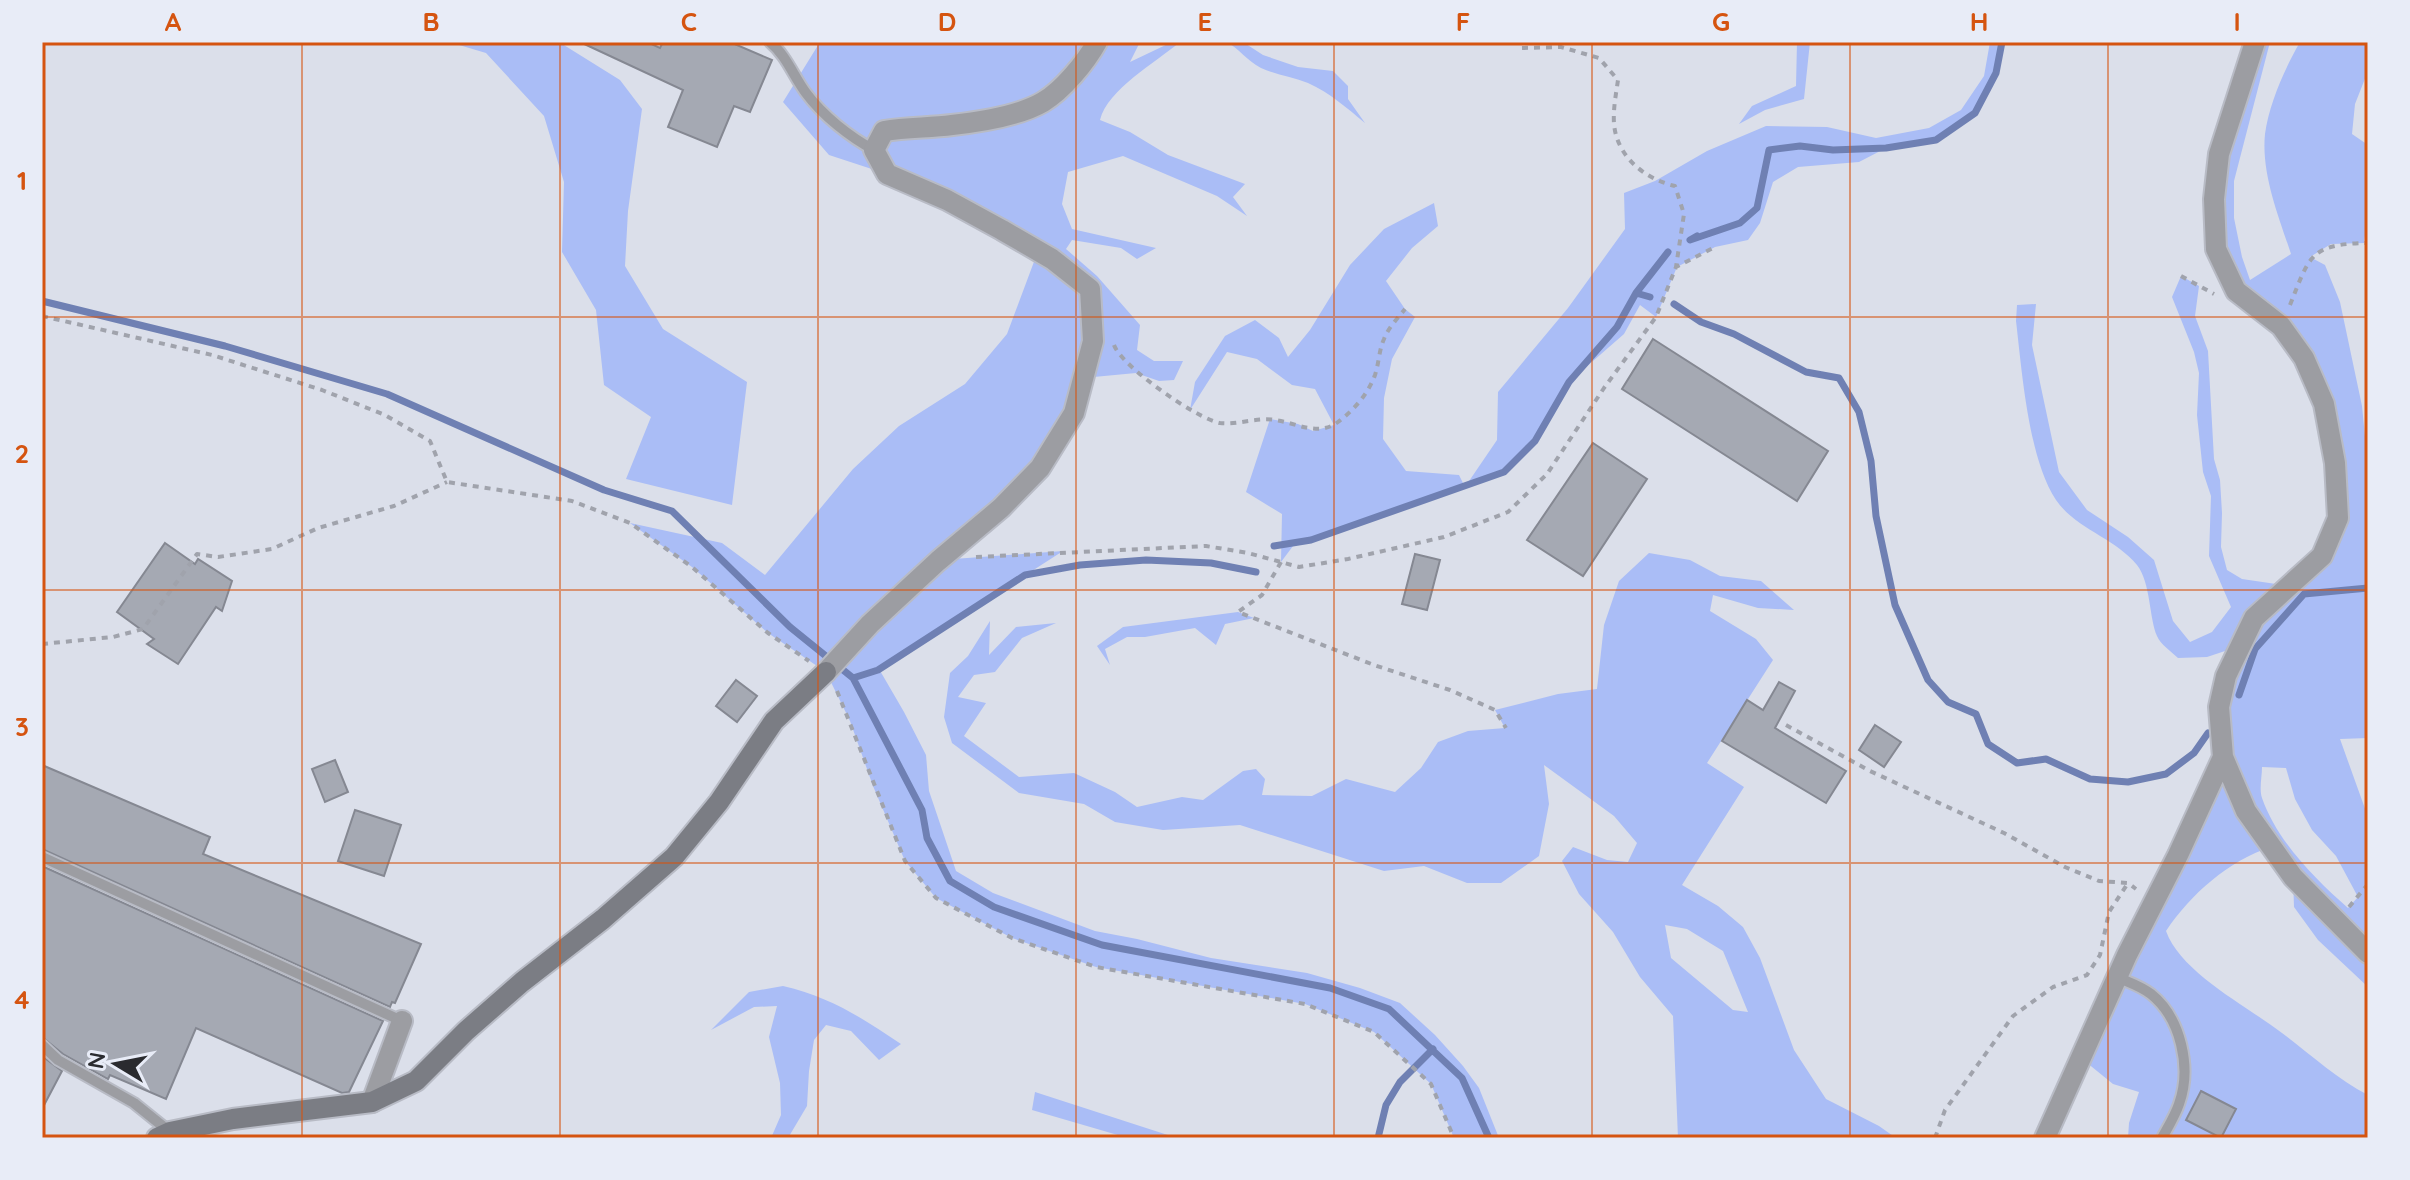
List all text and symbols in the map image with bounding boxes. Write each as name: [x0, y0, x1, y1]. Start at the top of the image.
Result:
text: A: [165, 5, 182, 38]
text: B: [422, 5, 440, 38]
text: C: [681, 5, 697, 38]
text: D: [938, 5, 956, 38]
text: E: [1198, 5, 1212, 38]
text: F: [1456, 5, 1470, 38]
text: G: [1712, 5, 1730, 38]
text: H: [1970, 5, 1988, 38]
text: I: [2233, 5, 2241, 38]
text: 1: [17, 164, 27, 197]
text: 2: [15, 437, 29, 470]
text: 3: [15, 710, 29, 743]
text: 4: [14, 983, 30, 1016]
north arrow: [76, 1024, 156, 1104]
text: N: [81, 1050, 111, 1071]

